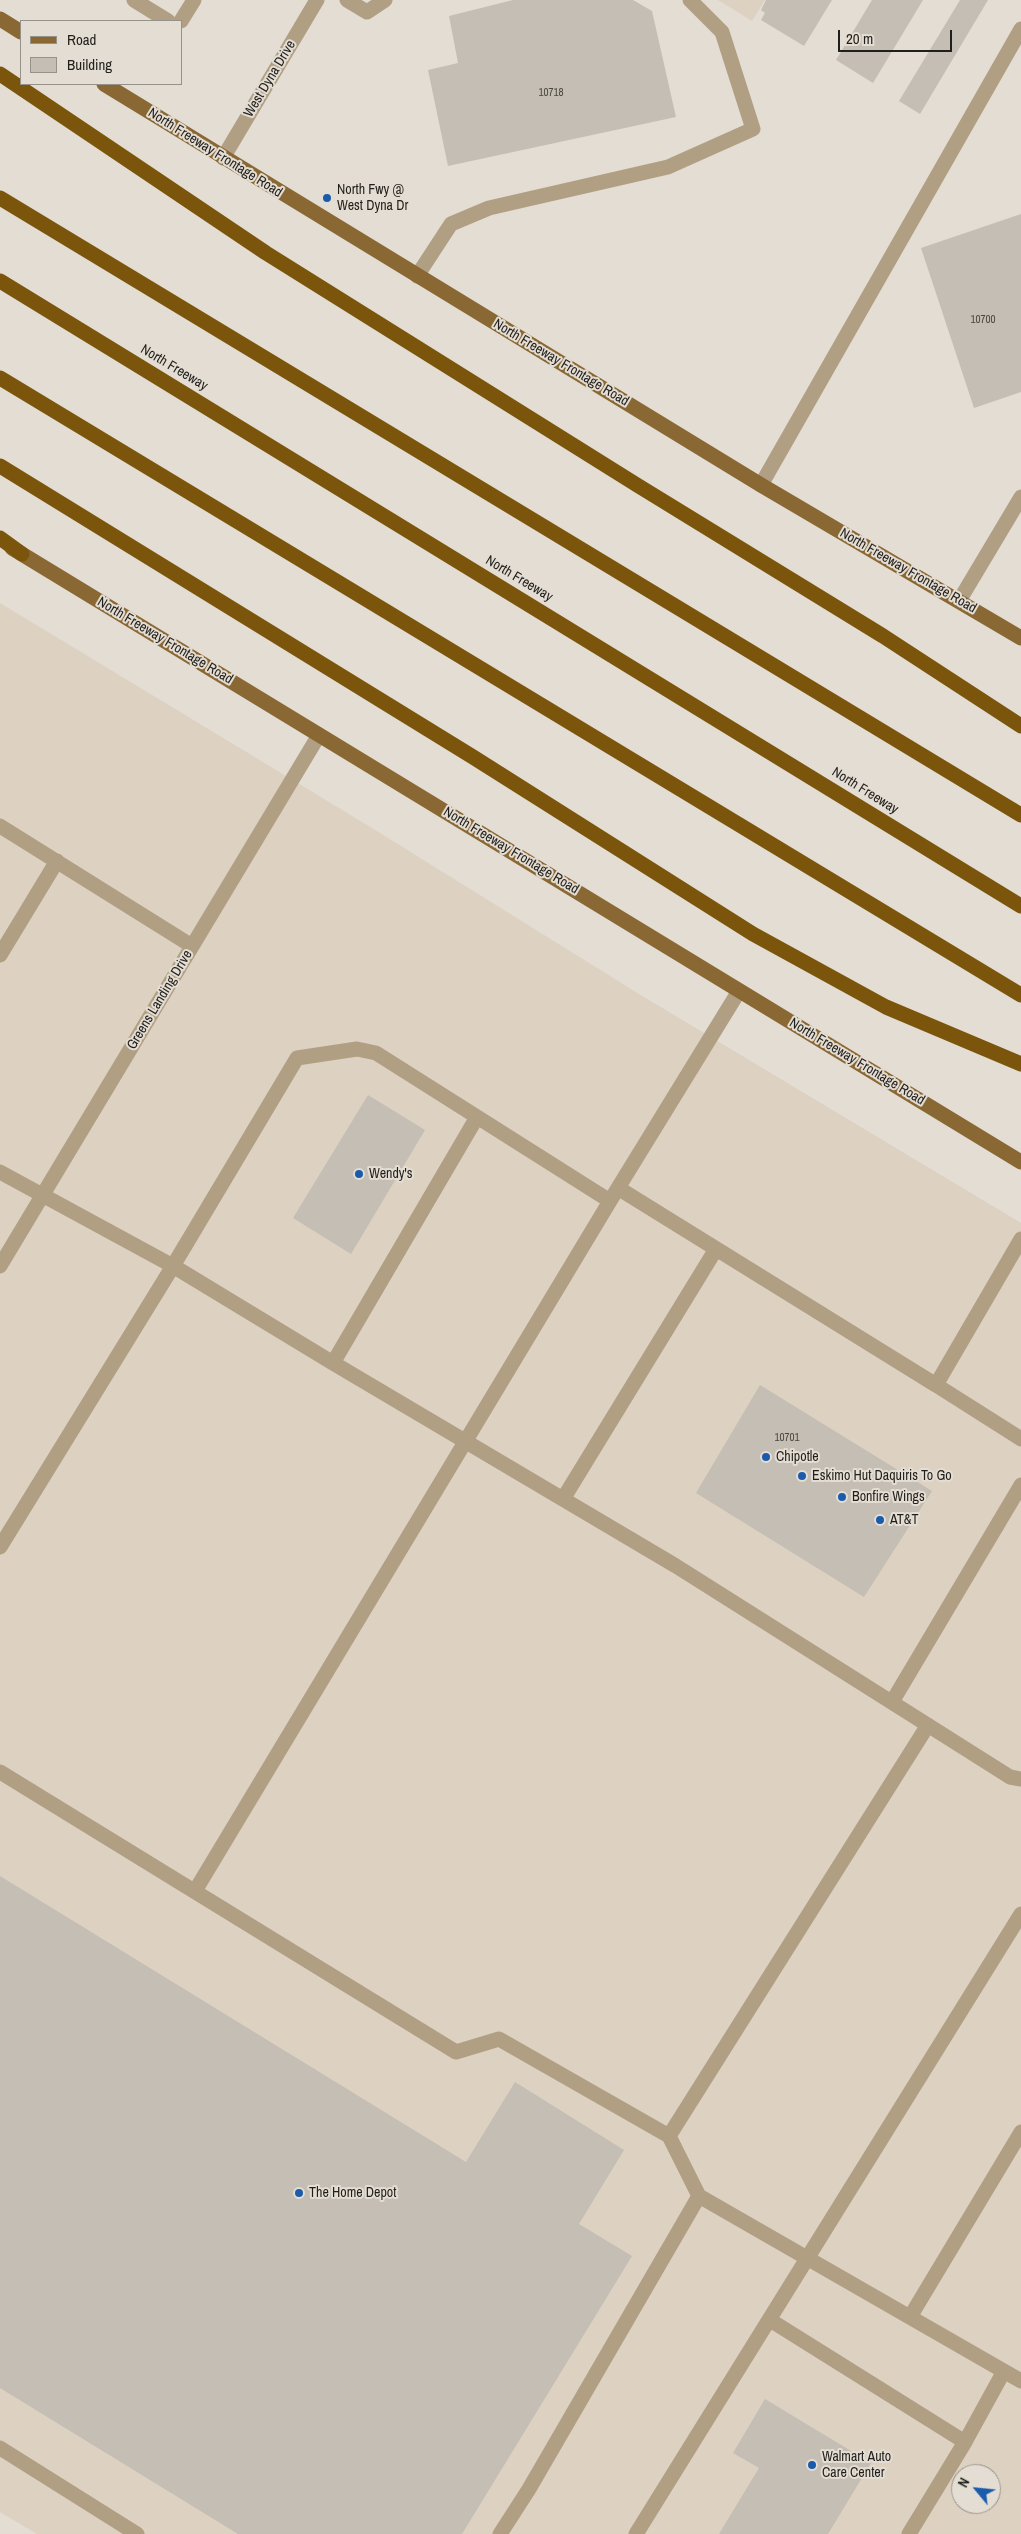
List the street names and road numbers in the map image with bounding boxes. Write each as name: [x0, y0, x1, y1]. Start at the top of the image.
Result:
street label: West Dyna Drive: [241, 38, 299, 120]
street label: North Freeway Frontage Road: [145, 105, 285, 201]
street label: North Freeway Frontage Road: [490, 316, 632, 410]
street label: North Freeway: [137, 341, 211, 395]
street label: North Freeway Frontage Road: [837, 525, 979, 617]
street label: North Freeway: [482, 552, 556, 606]
street label: North Freeway Frontage Road: [94, 594, 236, 688]
street label: North Freeway: [829, 764, 901, 818]
street label: North Freeway Frontage Road: [440, 804, 582, 898]
street label: Greens Landing Drive: [124, 947, 196, 1053]
street label: North Freeway Frontage Road: [786, 1015, 928, 1109]

